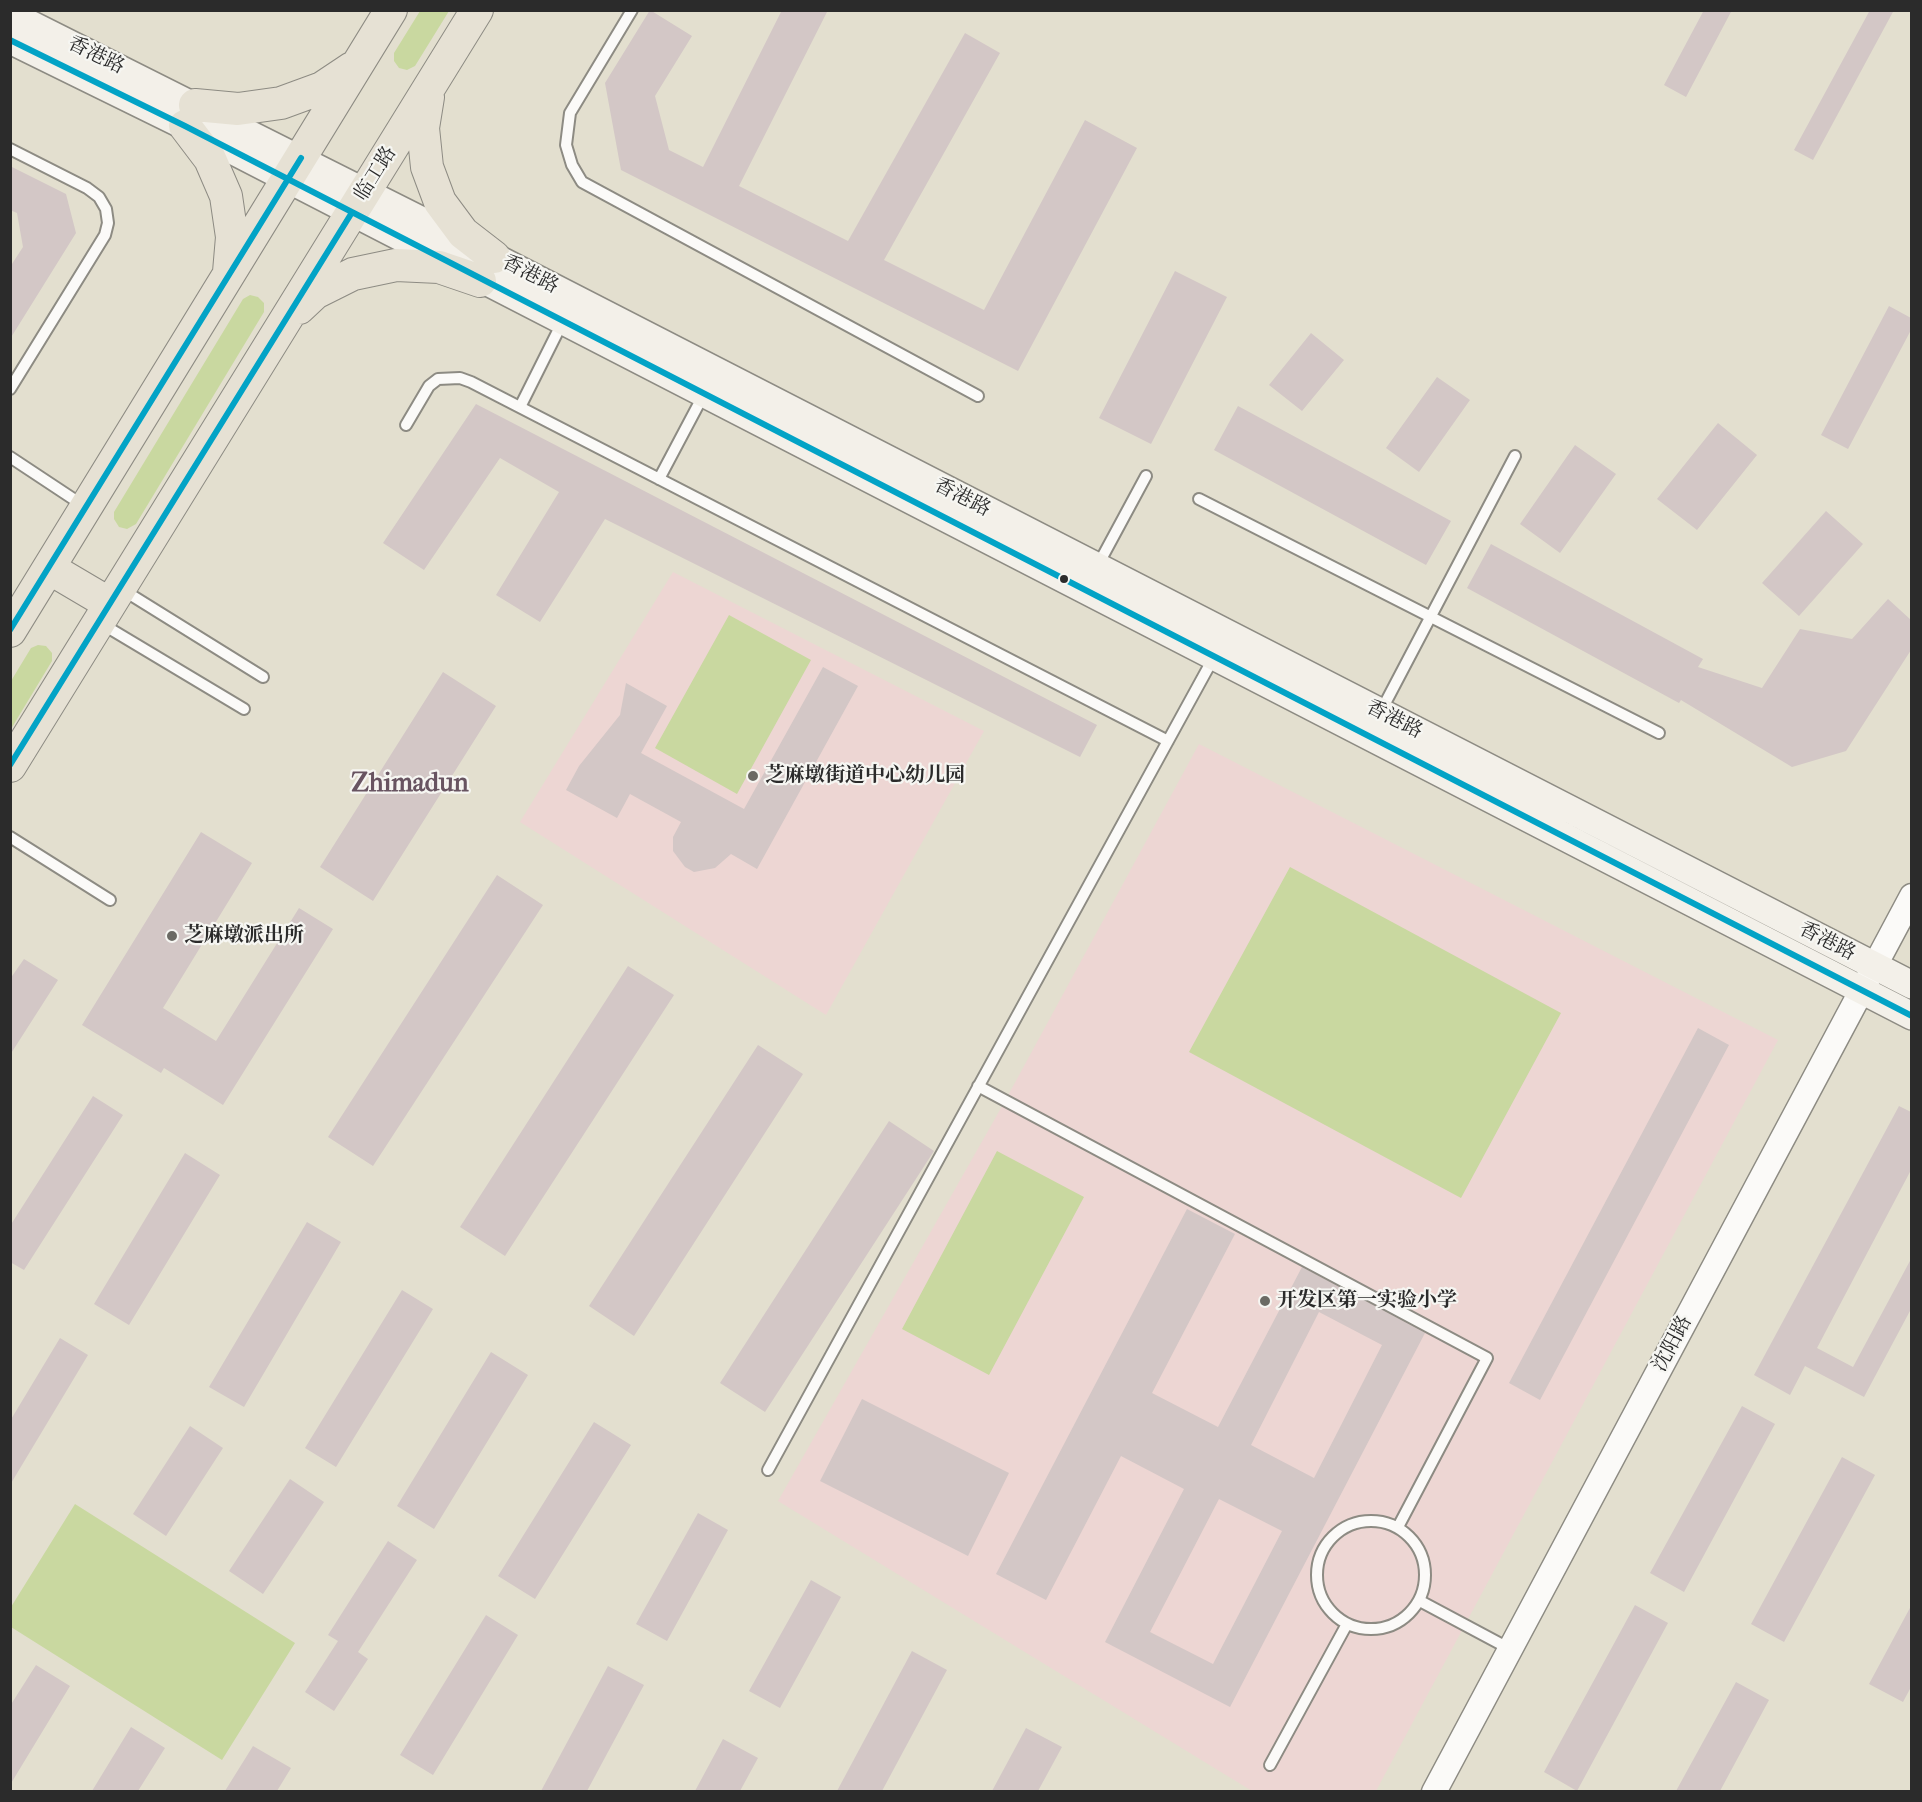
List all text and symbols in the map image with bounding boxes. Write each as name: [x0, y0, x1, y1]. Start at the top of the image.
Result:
street label: 香港路: [64, 32, 128, 80]
street label: 临工路: [350, 142, 402, 206]
street label: 香港路: [498, 251, 562, 299]
street label: 香港路: [930, 474, 994, 522]
unlabelled marker: [1058, 573, 1070, 585]
street label: 香港路: [1362, 696, 1426, 744]
place label: 芝麻墩街道中心幼儿园: [765, 764, 965, 788]
district label: Zhimadun: [351, 769, 469, 801]
marker: 芝麻墩街道中心幼儿园: [746, 769, 760, 783]
street label: 香港路: [1795, 918, 1859, 966]
place label: 芝麻墩派出所: [184, 924, 304, 948]
marker: 芝麻墩派出所: [165, 929, 179, 943]
place label: 开发区第一实验小学: [1277, 1289, 1457, 1313]
marker: 开发区第一实验小学: [1258, 1294, 1272, 1308]
street label: 沈阳路: [1648, 1312, 1698, 1376]

